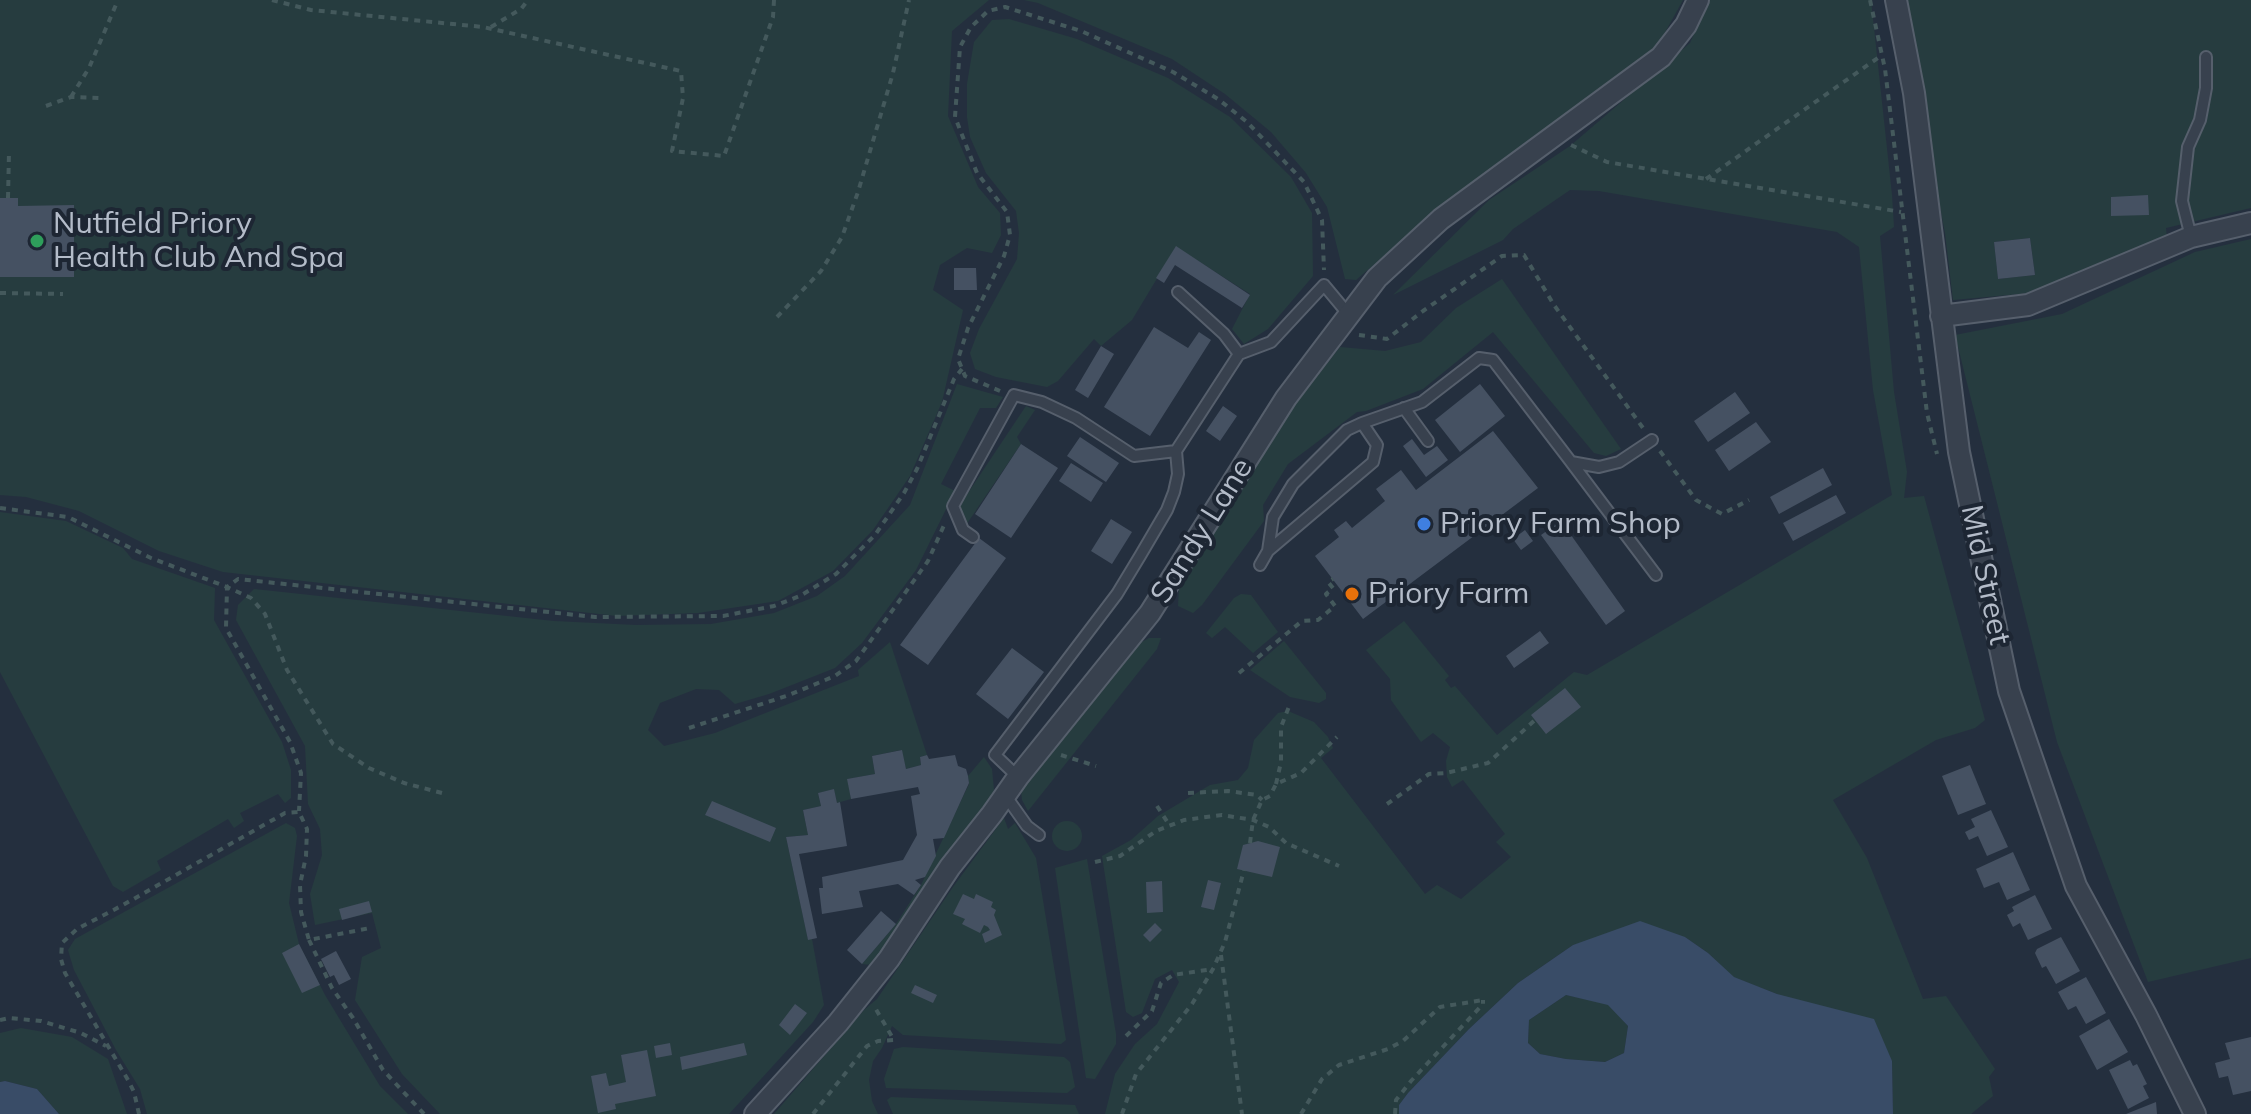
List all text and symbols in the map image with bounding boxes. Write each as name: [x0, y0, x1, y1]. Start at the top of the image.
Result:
place label: Nutfield Priory Health Club And Spa: [53, 206, 344, 276]
marker: Nutfield Priory Health Club And Spa: [28, 232, 46, 250]
street label: Sandy Lane: [1143, 452, 1261, 610]
street label: Mid Street: [1953, 502, 2017, 648]
place label: Priory Farm Shop: [1440, 506, 1681, 542]
marker: Priory Farm Shop: [1415, 515, 1433, 533]
place label: Priory Farm: [1368, 576, 1529, 612]
marker: Priory Farm: [1343, 585, 1361, 603]

